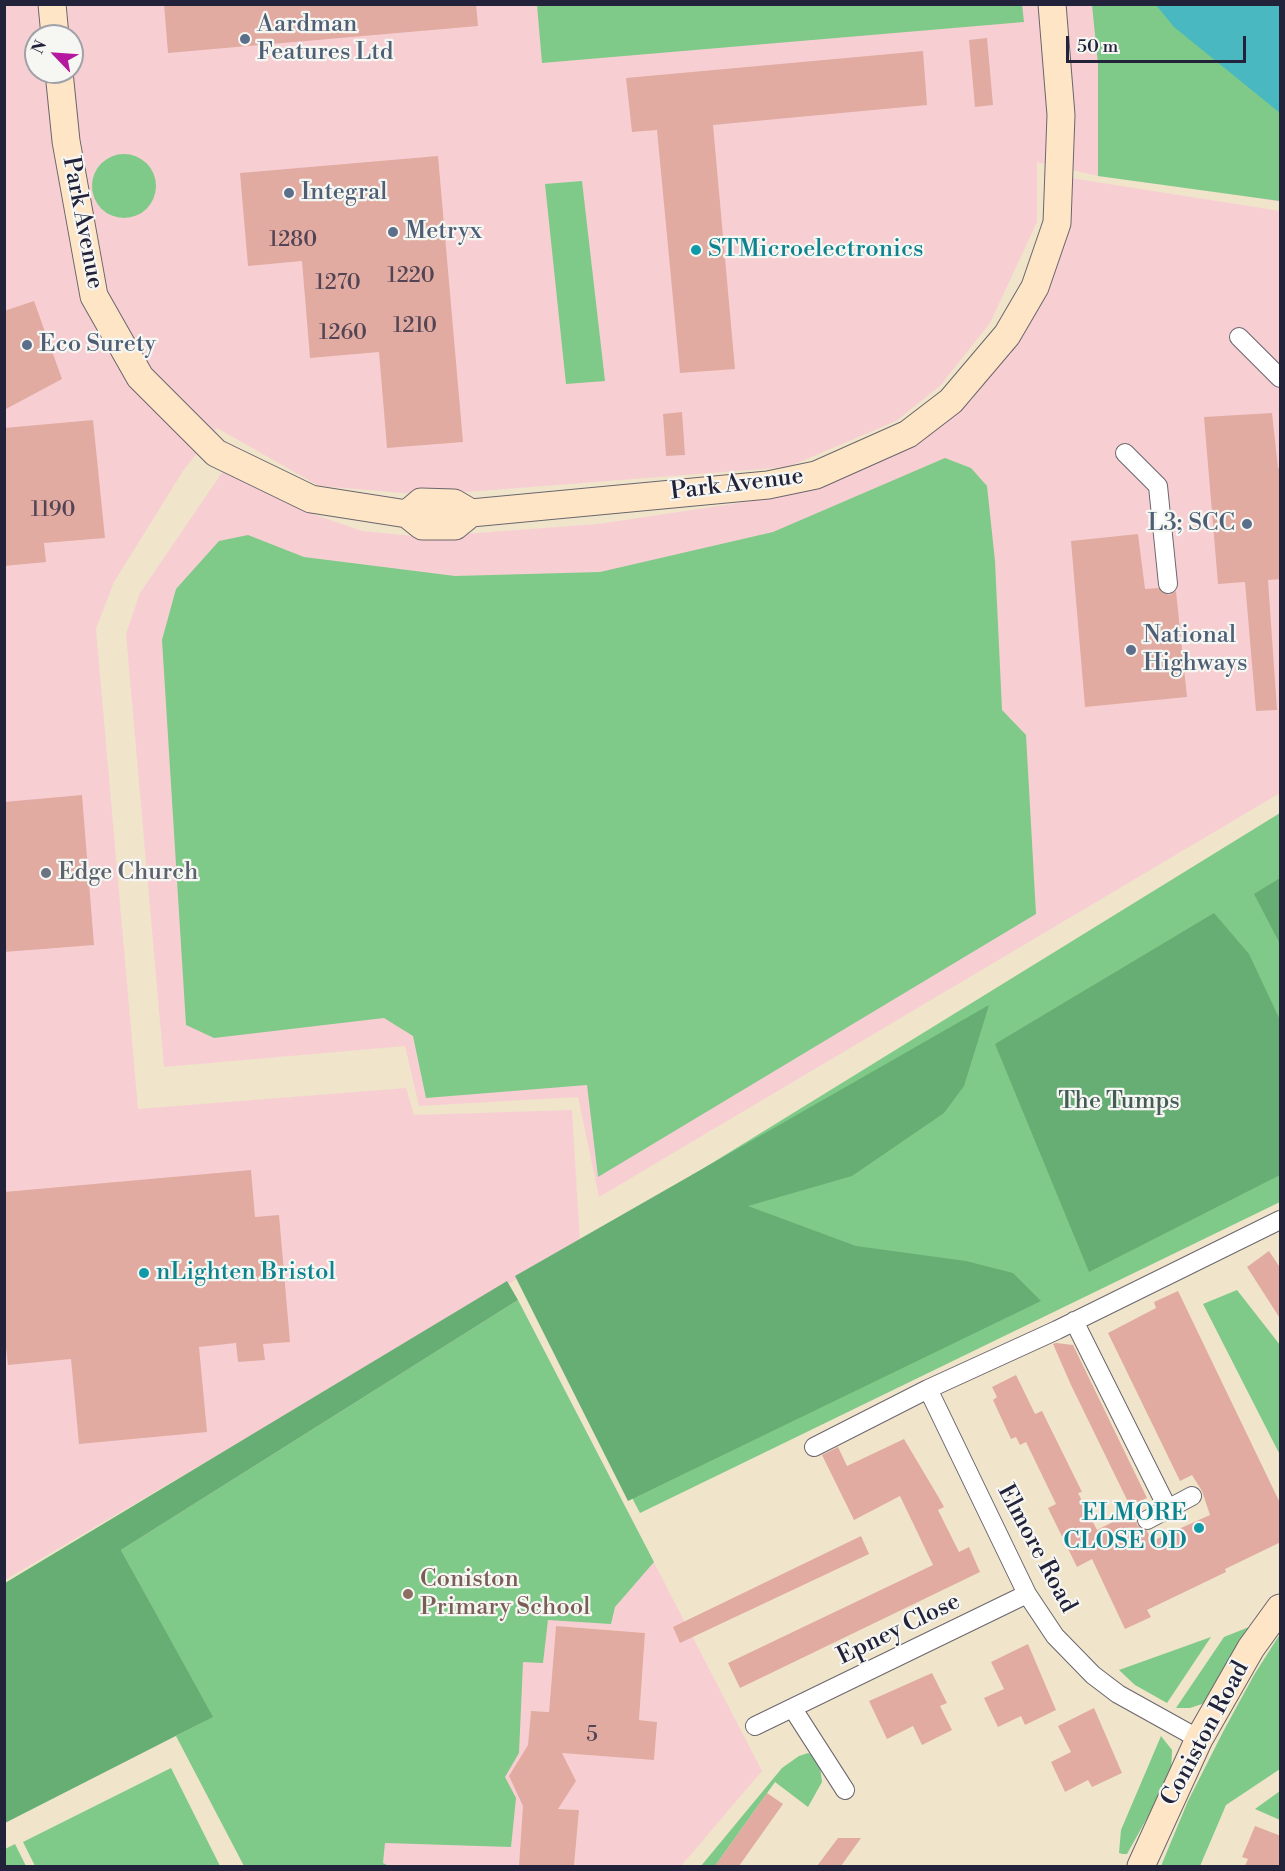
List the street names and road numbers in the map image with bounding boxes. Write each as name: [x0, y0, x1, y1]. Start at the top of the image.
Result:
street label: Park Avenue: [55, 154, 109, 292]
street label: Park Avenue: [669, 463, 805, 507]
street label: Elmore Road: [990, 1480, 1082, 1618]
street label: Epney Close: [833, 1588, 965, 1672]
street label: Coniston Road: [1156, 1657, 1256, 1811]

